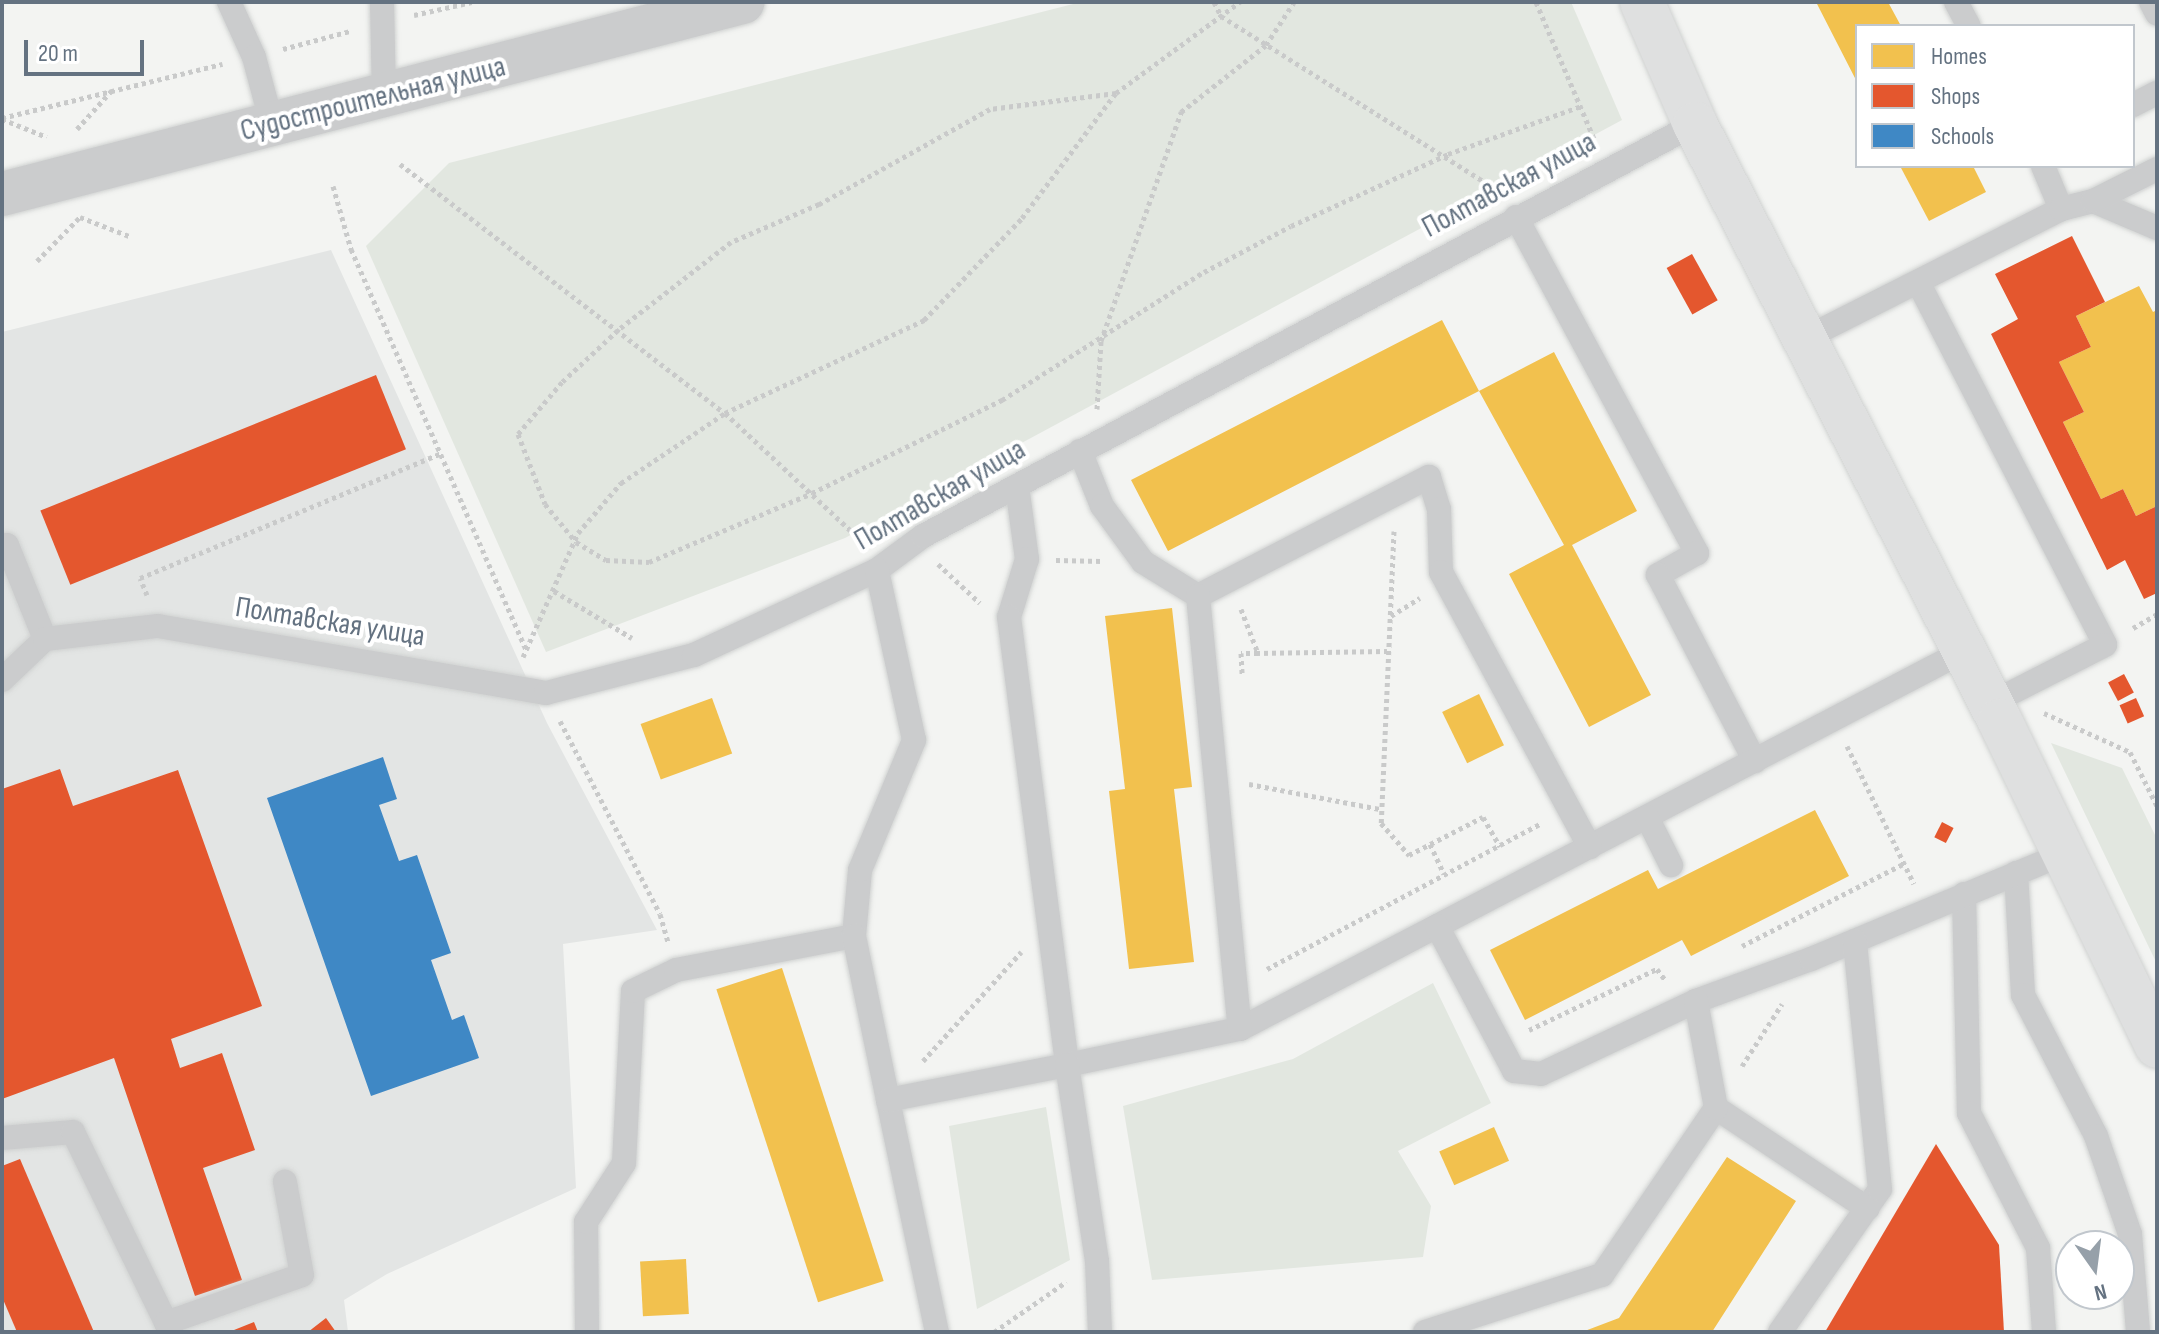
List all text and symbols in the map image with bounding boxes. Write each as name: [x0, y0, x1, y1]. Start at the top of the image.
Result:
scale bar: [28, 24, 148, 74]
legend: [1855, 24, 2135, 168]
text: 20 m: [38, 39, 78, 68]
text: Homes: [1931, 42, 1987, 71]
street label: Судостроительная улица: [237, 49, 509, 149]
text: Shops: [1931, 82, 1980, 111]
text: Schools: [1931, 122, 1994, 151]
street label: Полтавская улица: [1416, 124, 1602, 246]
street label: Полтавская улица: [848, 432, 1032, 558]
street label: Полтавская улица: [233, 589, 427, 655]
north arrow: [2055, 1230, 2135, 1310]
text: N: [2091, 1277, 2109, 1306]

